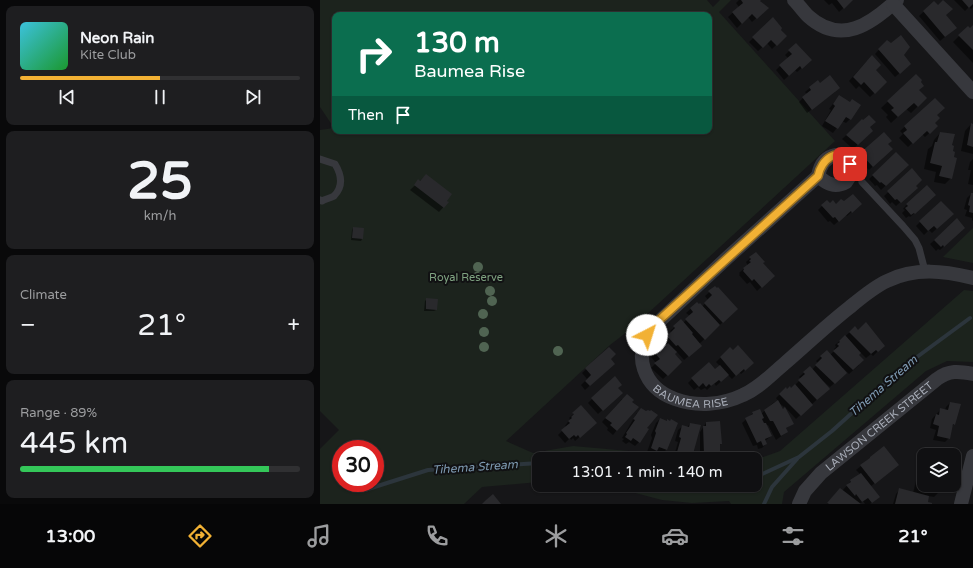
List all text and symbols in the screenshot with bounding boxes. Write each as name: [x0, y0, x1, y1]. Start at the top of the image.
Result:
text: 130 m: [414, 26, 500, 60]
icon: right: [348, 28, 400, 80]
text: Neon Rain: [80, 29, 154, 47]
text: Kite Club: [80, 47, 136, 63]
text: Baumea Rise: [414, 60, 525, 82]
icon: previous: [56, 86, 78, 108]
icon: pause: [149, 86, 171, 108]
icon: next: [242, 86, 264, 108]
icon: arrive: [392, 104, 414, 126]
text: Then: [348, 106, 384, 124]
pin: [833, 147, 867, 181]
text: 25: [127, 150, 193, 213]
icon: arrive: [839, 153, 861, 175]
text: km/h: [144, 208, 176, 224]
park label: Royal Reserve: [429, 271, 503, 284]
text: Climate: [20, 287, 67, 303]
text: 21°: [137, 307, 186, 344]
text: −: [20, 312, 36, 338]
text: +: [288, 312, 300, 338]
position arrow: [626, 314, 668, 356]
water label: Tihema Stream: [846, 352, 921, 419]
street label: LAWSON CREEK STREET: [823, 378, 935, 473]
street label: BAUMEA RISE: [650, 382, 729, 411]
text: Range · 89%: [20, 405, 97, 421]
text: 445 km: [20, 425, 128, 462]
speed limit sign: 30: [332, 440, 384, 492]
map controls: [917, 448, 961, 492]
button: layers: [917, 448, 961, 492]
water label: Tihema Stream: [432, 457, 519, 477]
text: 13:01 · 1 min · 140 m: [572, 463, 722, 481]
icon: directions: [186, 522, 214, 550]
icon: music: [305, 522, 333, 550]
icon: phone: [423, 522, 451, 550]
icon: climate: [542, 522, 570, 550]
icon: car: [661, 522, 689, 550]
icon: filters: [779, 522, 807, 550]
text: 13:00: [45, 525, 95, 547]
text: 21°: [898, 525, 928, 547]

